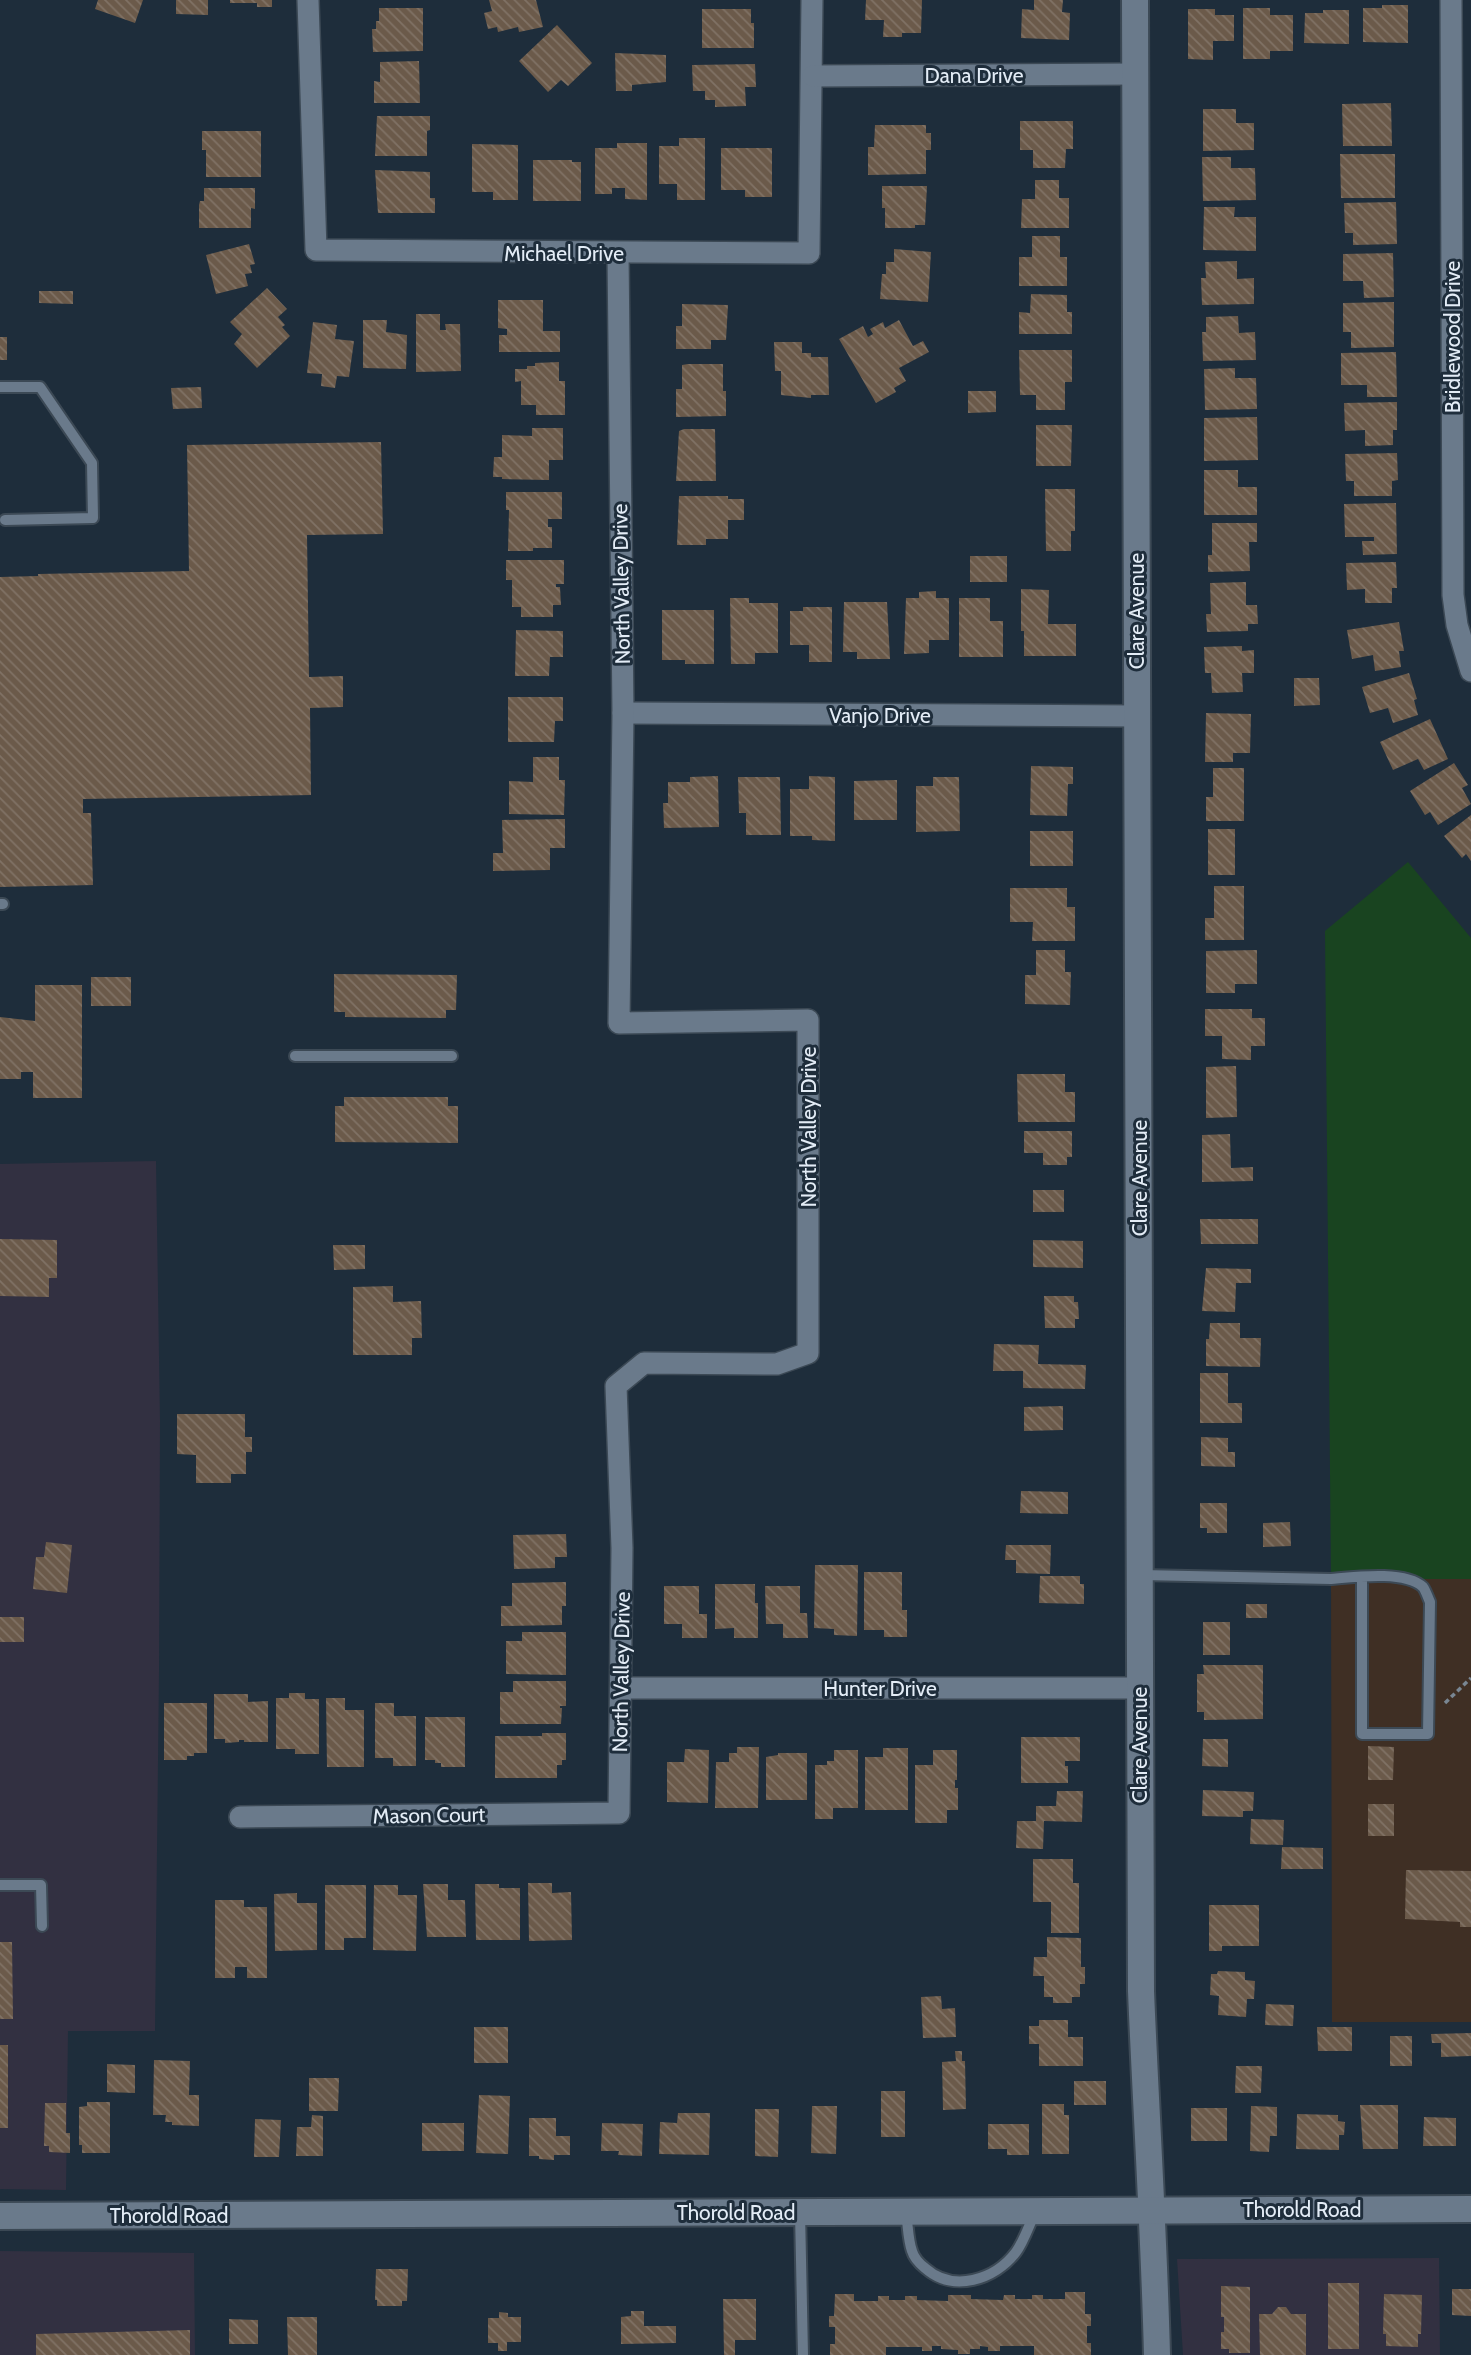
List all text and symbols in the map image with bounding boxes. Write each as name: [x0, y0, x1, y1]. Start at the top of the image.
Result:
street label: Dana Drive: [925, 63, 1024, 88]
street label: Michael Drive: [504, 241, 624, 266]
street label: Bridlewood Drive: [1440, 261, 1465, 413]
street label: North Valley Drive: [607, 503, 635, 665]
street label: Clare Avenue: [1124, 553, 1149, 669]
street label: Vanjo Drive: [829, 703, 931, 729]
street label: North Valley Drive: [796, 1046, 821, 1207]
street label: Clare Avenue: [1127, 1120, 1152, 1236]
street label: North Valley Drive: [607, 1591, 635, 1753]
street label: Hunter Drive: [823, 1676, 937, 1701]
street label: Clare Avenue: [1127, 1687, 1152, 1803]
street label: Mason Court: [372, 1802, 486, 1828]
street label: Thorold Road: [1243, 2197, 1361, 2222]
street label: Thorold Road: [677, 2200, 795, 2225]
street label: Thorold Road: [110, 2203, 228, 2228]

